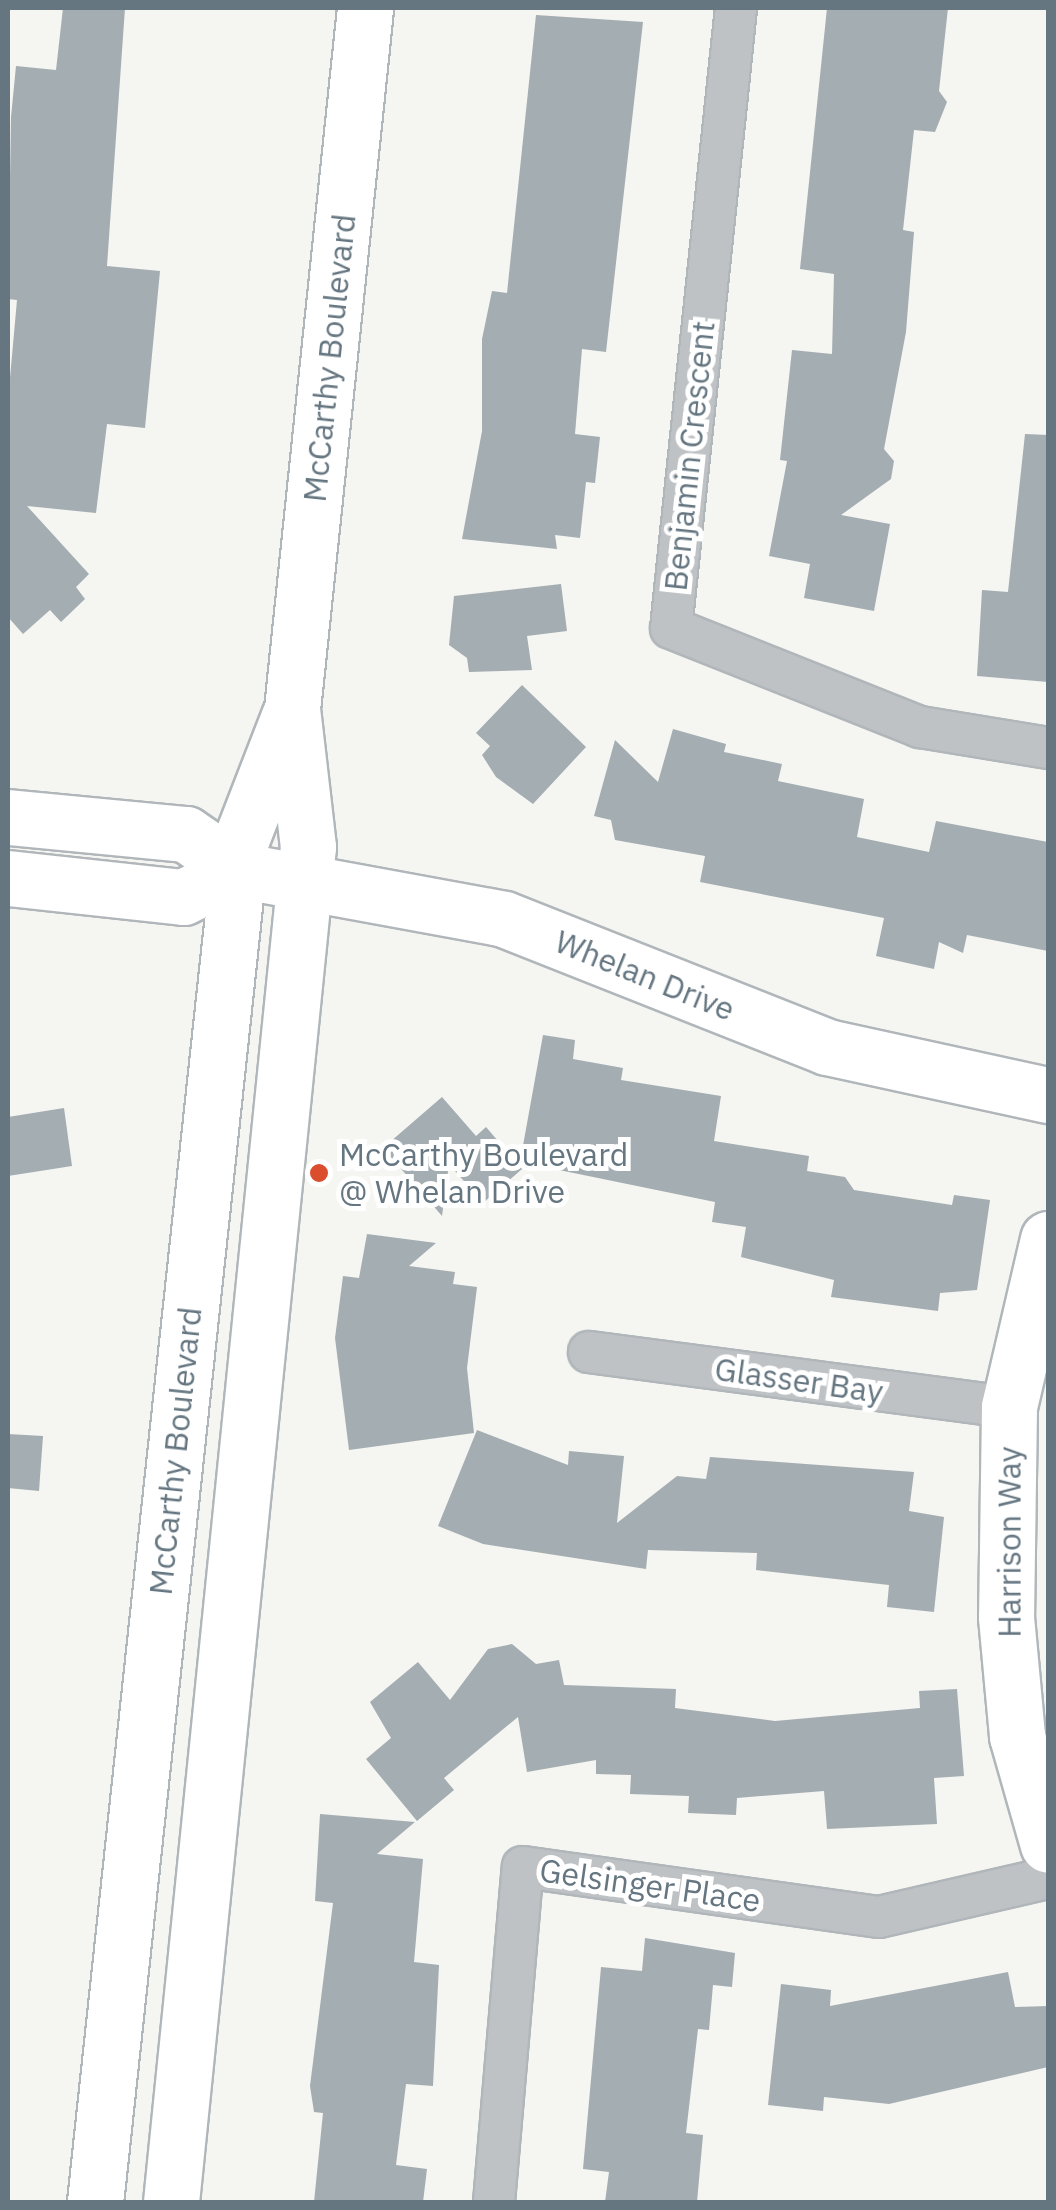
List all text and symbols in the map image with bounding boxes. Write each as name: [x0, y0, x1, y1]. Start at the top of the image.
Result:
street label: McCarthy Boulevard: [295, 212, 363, 504]
street label: Benjamin Crescent: [656, 319, 722, 593]
street label: Whelan Drive: [550, 922, 740, 1028]
place label: McCarthy Boulevard @ Whelan Drive: [339, 1136, 628, 1211]
marker: McCarthy Boulevard @ Whelan Drive: [308, 1162, 330, 1184]
street label: McCarthy Boulevard: [141, 1305, 209, 1597]
street label: Glasser Bay: [712, 1349, 886, 1411]
street label: Harrison Way: [990, 1446, 1028, 1638]
street label: Gelsinger Place: [537, 1851, 763, 1919]

